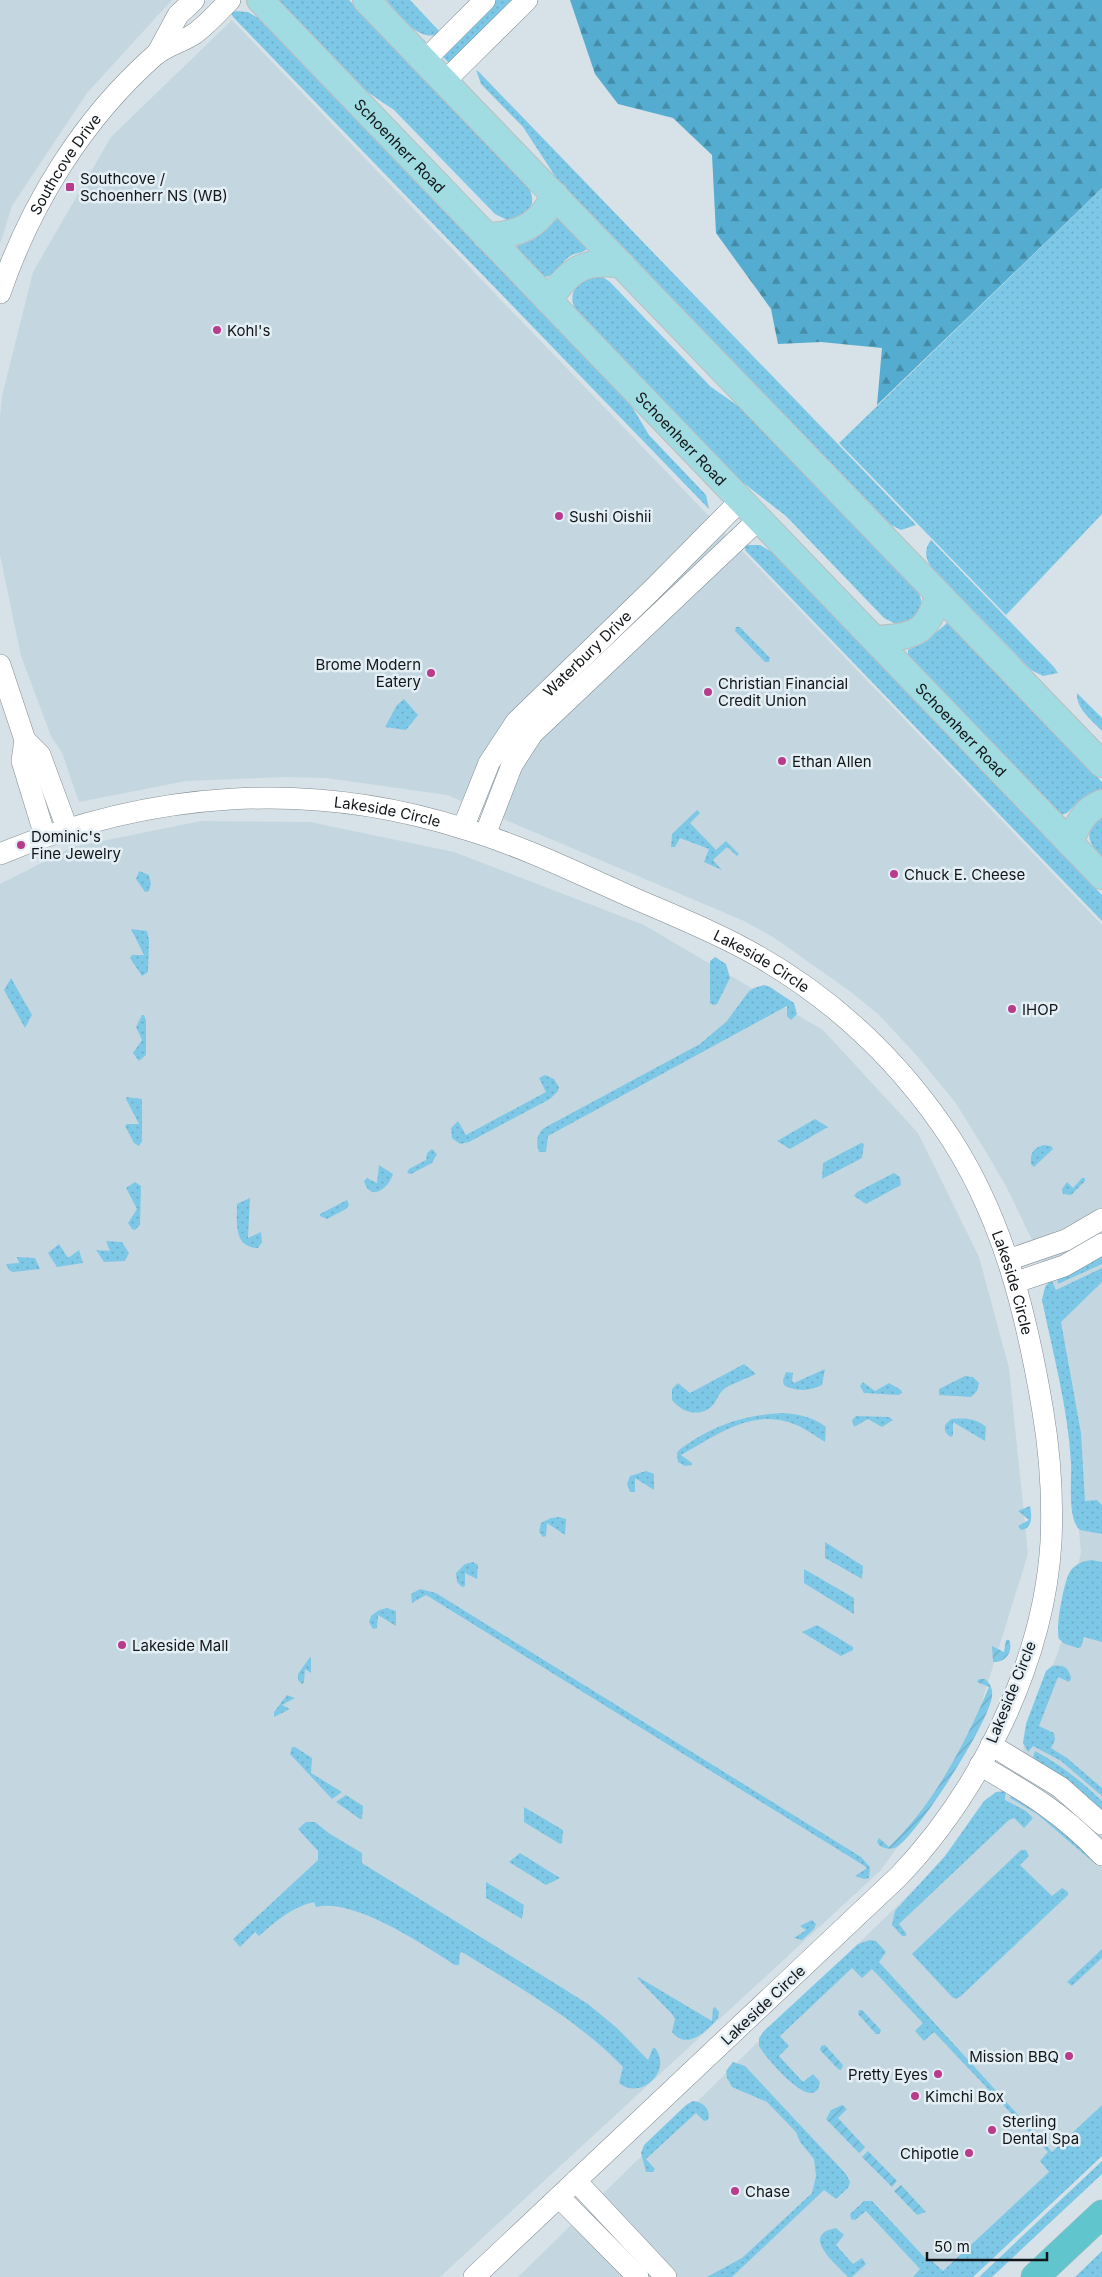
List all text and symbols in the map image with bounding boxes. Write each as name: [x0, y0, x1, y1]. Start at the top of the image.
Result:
street label: Schoenherr Road: [350, 95, 450, 197]
street label: Southcove Drive: [25, 110, 105, 218]
place label: Southcove / Schoenherr NS (WB): [80, 169, 228, 205]
marker: Southcove / Schoenherr NS (WB): [64, 181, 76, 193]
place label: Kohl's: [227, 321, 270, 340]
marker: Kohl's: [211, 324, 223, 336]
street label: Schoenherr Road: [632, 387, 731, 489]
place label: Sushi Oishii: [569, 507, 651, 526]
marker: Sushi Oishii: [553, 510, 565, 522]
street label: Waterbury Drive: [539, 606, 635, 700]
place label: Brome Modern Eatery: [315, 655, 422, 691]
marker: Brome Modern Eatery: [425, 667, 437, 679]
place label: Christian Financial Credit Union: [718, 674, 848, 710]
street label: Schoenherr Road: [912, 679, 1011, 781]
marker: Christian Financial Credit Union: [702, 686, 714, 698]
place label: Ethan Allen: [792, 752, 872, 771]
marker: Ethan Allen: [776, 755, 788, 767]
street label: Lakeside Circle: [333, 792, 443, 831]
place label: Dominic's Fine Jewelry: [31, 827, 122, 863]
marker: Dominic's Fine Jewelry: [15, 839, 27, 851]
place label: Chuck E. Cheese: [904, 865, 1025, 884]
marker: Chuck E. Cheese: [888, 868, 900, 880]
street label: Lakeside Circle: [711, 925, 814, 996]
place label: IHOP: [1022, 1000, 1058, 1019]
marker: IHOP: [1006, 1003, 1018, 1015]
street label: Lakeside Circle: [988, 1227, 1037, 1337]
place label: Lakeside Mall: [132, 1636, 228, 1655]
street label: Lakeside Circle: [982, 1638, 1040, 1746]
marker: Lakeside Mall: [116, 1639, 128, 1651]
street label: Lakeside Circle: [717, 1961, 809, 2049]
place label: Mission BBQ: [969, 2047, 1059, 2066]
marker: Mission BBQ: [1063, 2050, 1075, 2062]
place label: Pretty Eyes: [848, 2065, 928, 2084]
marker: Pretty Eyes: [932, 2068, 944, 2080]
place label: Kimchi Box: [925, 2087, 1004, 2106]
marker: Kimchi Box: [909, 2090, 921, 2102]
place label: Sterling Dental Spa: [1002, 2112, 1079, 2148]
marker: Sterling Dental Spa: [986, 2124, 998, 2136]
place label: Chipotle: [900, 2144, 959, 2163]
marker: Chipotle: [963, 2147, 975, 2159]
place label: Chase: [745, 2182, 790, 2201]
marker: Chase: [729, 2185, 741, 2197]
scale bar: [927, 2230, 1047, 2262]
text: 50 m: [934, 2237, 970, 2256]

